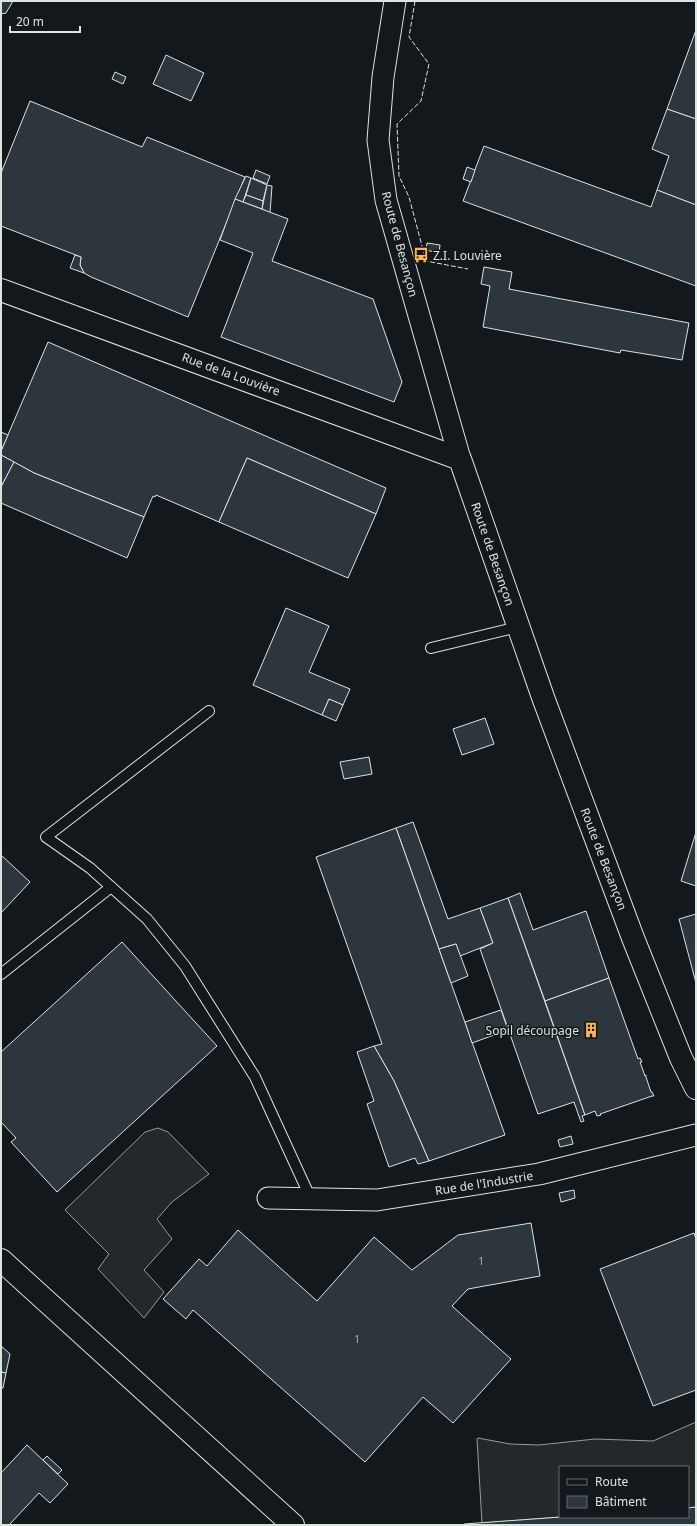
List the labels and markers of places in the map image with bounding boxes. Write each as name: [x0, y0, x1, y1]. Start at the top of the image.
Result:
bus stop icon: Z.I. Louvière: [412, 246, 430, 264]
place label: Z.I. Louvière: [433, 247, 502, 264]
building icon: Sopil découpage: [582, 1021, 600, 1039]
place label: Sopil découpage: [486, 1022, 579, 1039]

